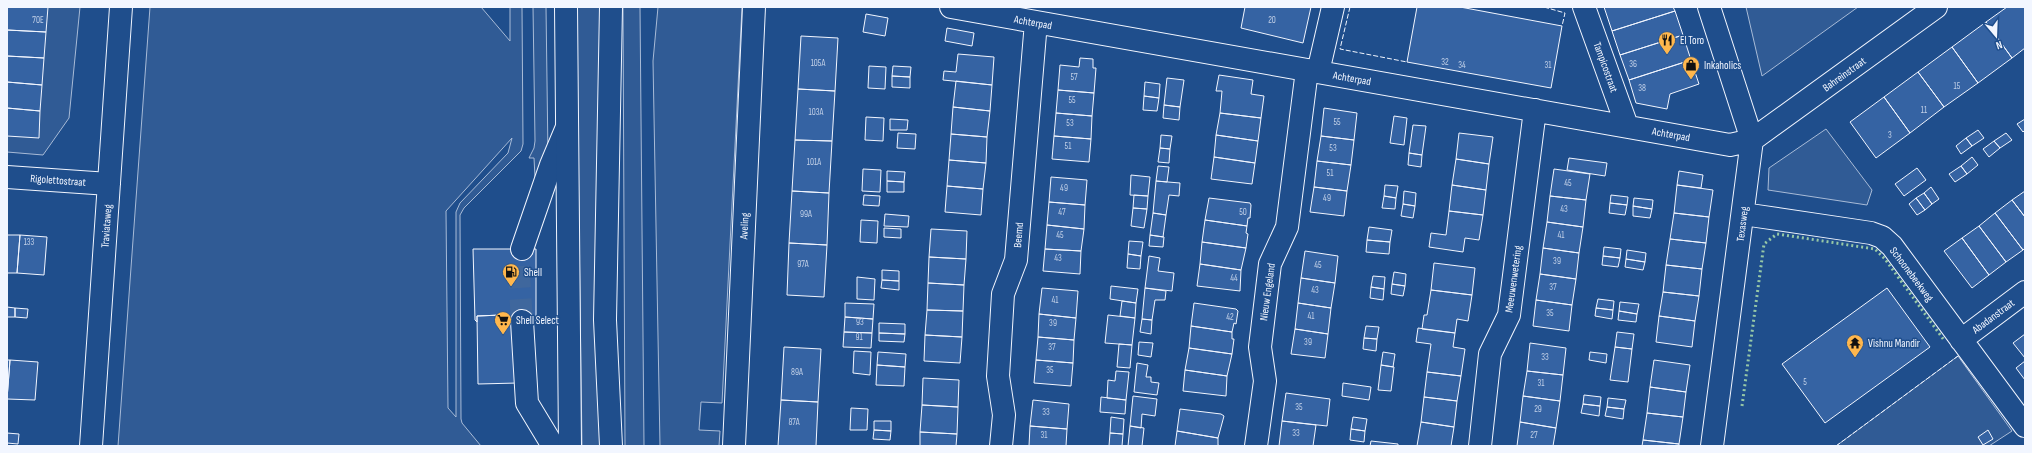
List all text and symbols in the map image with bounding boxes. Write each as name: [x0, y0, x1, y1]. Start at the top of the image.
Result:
street label: Achterpad: [1012, 13, 1053, 32]
house number: 70E: [32, 15, 44, 26]
house number: 20: [1268, 15, 1276, 26]
north arrow: [1976, 16, 2016, 56]
restaurant icon: El Toro: [1657, 30, 1677, 55]
place label: El Toro: [1680, 34, 1705, 47]
text: N: [1994, 38, 2004, 52]
street label: Tampicostraat: [1590, 40, 1621, 95]
street label: Bahreinstraat: [1820, 54, 1869, 94]
shop icon: Inkaholics: [1681, 55, 1701, 80]
house number: 32: [1441, 57, 1449, 68]
house number: 105A: [811, 58, 825, 69]
house number: 36: [1629, 59, 1637, 70]
place label: Inkaholics: [1704, 59, 1741, 72]
house number: 34: [1458, 60, 1466, 71]
house number: 31: [1545, 60, 1552, 71]
street label: Achterpad: [1331, 69, 1372, 88]
house number: 57: [1070, 72, 1078, 83]
house number: 15: [1954, 81, 1961, 92]
house number: 38: [1638, 83, 1646, 94]
house number: 55: [1068, 95, 1076, 106]
house number: 11: [1921, 105, 1928, 116]
house number: 103A: [809, 107, 824, 118]
house number: 55: [1333, 117, 1341, 128]
house number: 53: [1066, 118, 1074, 129]
street label: Achterpad: [1650, 125, 1691, 144]
house number: 3: [1888, 130, 1892, 141]
house number: 51: [1065, 141, 1072, 152]
house number: 53: [1329, 143, 1337, 154]
house number: 101A: [807, 157, 821, 168]
house number: 51: [1327, 168, 1334, 179]
street label: Rigolettostraat: [30, 172, 87, 189]
house number: 45: [1564, 178, 1572, 189]
house number: 49: [1060, 183, 1068, 194]
house number: 49: [1323, 193, 1331, 204]
street label: Traviataweg: [98, 203, 115, 248]
house number: 43: [1560, 204, 1568, 215]
street label: Texasweg: [1734, 205, 1751, 242]
house number: 47: [1058, 207, 1066, 218]
house number: 50: [1239, 207, 1247, 218]
house number: 99A: [800, 209, 812, 220]
street label: Aveling: [737, 212, 752, 241]
street label: Beemd: [1011, 221, 1026, 248]
house number: 45: [1056, 230, 1064, 241]
house number: 41: [1558, 230, 1565, 241]
house number: 133: [24, 237, 35, 248]
street label: Meeuwenwetering: [1502, 244, 1525, 314]
street label: Schoonebeekweg: [1887, 245, 1937, 305]
house number: 43: [1054, 253, 1062, 264]
house number: 39: [1553, 256, 1561, 267]
house number: 97A: [797, 259, 809, 270]
house number: 45: [1314, 260, 1322, 271]
fuel station icon: Shell: [501, 262, 521, 287]
street label: Nieuw Engeland: [1257, 262, 1278, 322]
place label: Shell: [524, 266, 542, 279]
house number: 44: [1230, 273, 1238, 284]
house number: 37: [1549, 282, 1557, 293]
house number: 43: [1311, 285, 1319, 296]
house number: 41: [1052, 295, 1059, 306]
street label: Abadanstraat: [1969, 296, 2017, 337]
house number: 35: [1546, 308, 1554, 319]
supermarket icon: Shell Select: [493, 310, 513, 335]
house number: 41: [1308, 311, 1315, 322]
house number: 42: [1226, 312, 1234, 323]
place label: Shell Select: [516, 314, 560, 327]
house number: 93: [856, 317, 864, 328]
house number: 39: [1049, 318, 1057, 329]
house number: 91: [855, 332, 863, 343]
temple icon: Vishnu Mandir: [1845, 333, 1865, 358]
house number: 39: [1304, 337, 1312, 348]
place label: Vishnu Mandir: [1868, 337, 1920, 350]
house number: 37: [1048, 342, 1056, 353]
house number: 33: [1541, 352, 1549, 363]
house number: 35: [1046, 365, 1054, 376]
house number: 89A: [791, 367, 803, 378]
house number: 5: [1803, 377, 1807, 388]
house number: 31: [1538, 378, 1545, 389]
house number: 35: [1295, 402, 1303, 413]
house number: 29: [1534, 404, 1542, 415]
house number: 33: [1042, 407, 1050, 418]
house number: 87A: [788, 417, 800, 428]
house number: 33: [1292, 428, 1300, 439]
house number: 31: [1041, 430, 1048, 441]
house number: 27: [1530, 430, 1538, 441]

